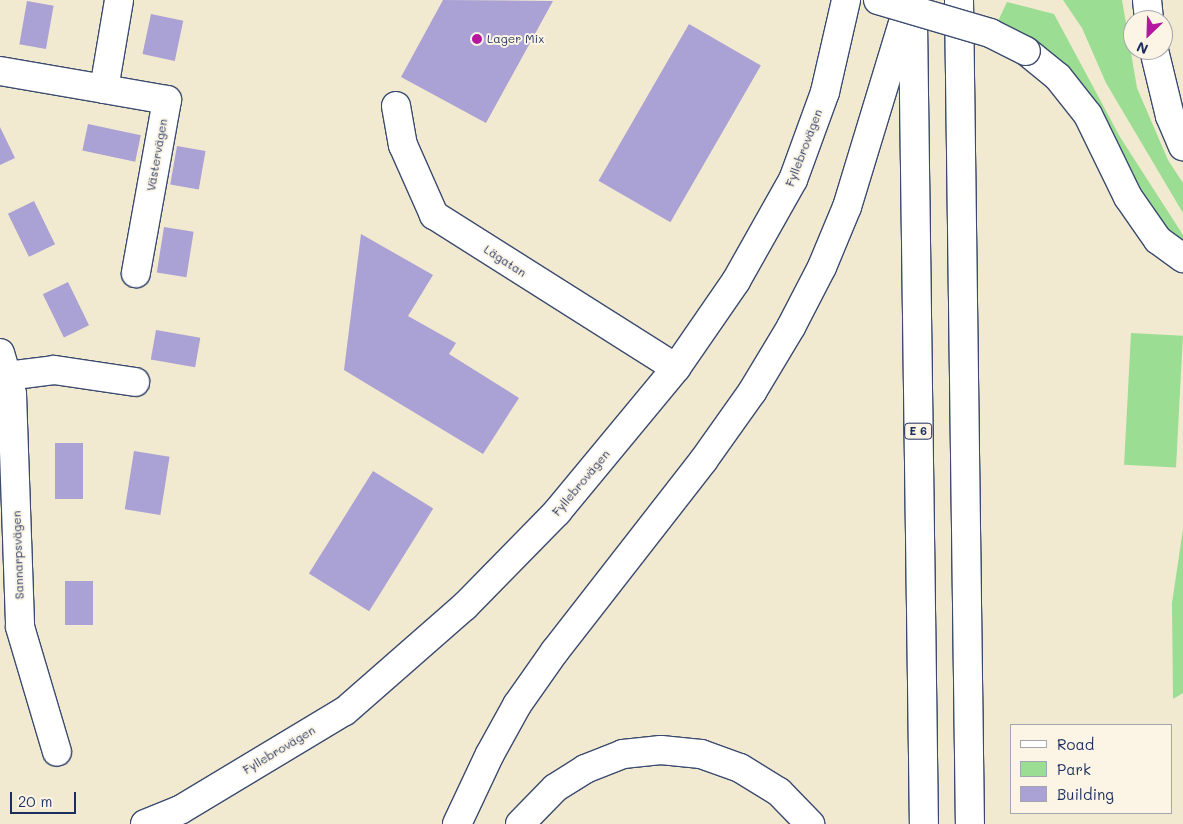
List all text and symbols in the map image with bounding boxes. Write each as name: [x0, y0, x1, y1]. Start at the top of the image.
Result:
north arrow: [1123, 10, 1173, 60]
place label: Lager Mix: [487, 32, 544, 46]
marker: Lager Mix: [471, 33, 483, 45]
text: N: [1133, 37, 1151, 59]
street label: Fyllebrovägen: [783, 107, 825, 189]
street label: Västervägen: [144, 118, 170, 192]
street label: Lägatan: [481, 242, 529, 280]
road number: E 6: [903, 422, 933, 440]
street label: Fyllebrovägen: [549, 447, 613, 519]
street label: Sannarpsvägen: [9, 510, 27, 600]
street label: Fyllebrovägen: [240, 723, 318, 777]
legend: [1010, 724, 1173, 814]
text: Road: [1057, 734, 1094, 754]
text: Park: [1057, 759, 1091, 779]
scale bar: [12, 782, 79, 814]
text: Building: [1057, 784, 1114, 804]
text: 20 m: [18, 791, 52, 811]

